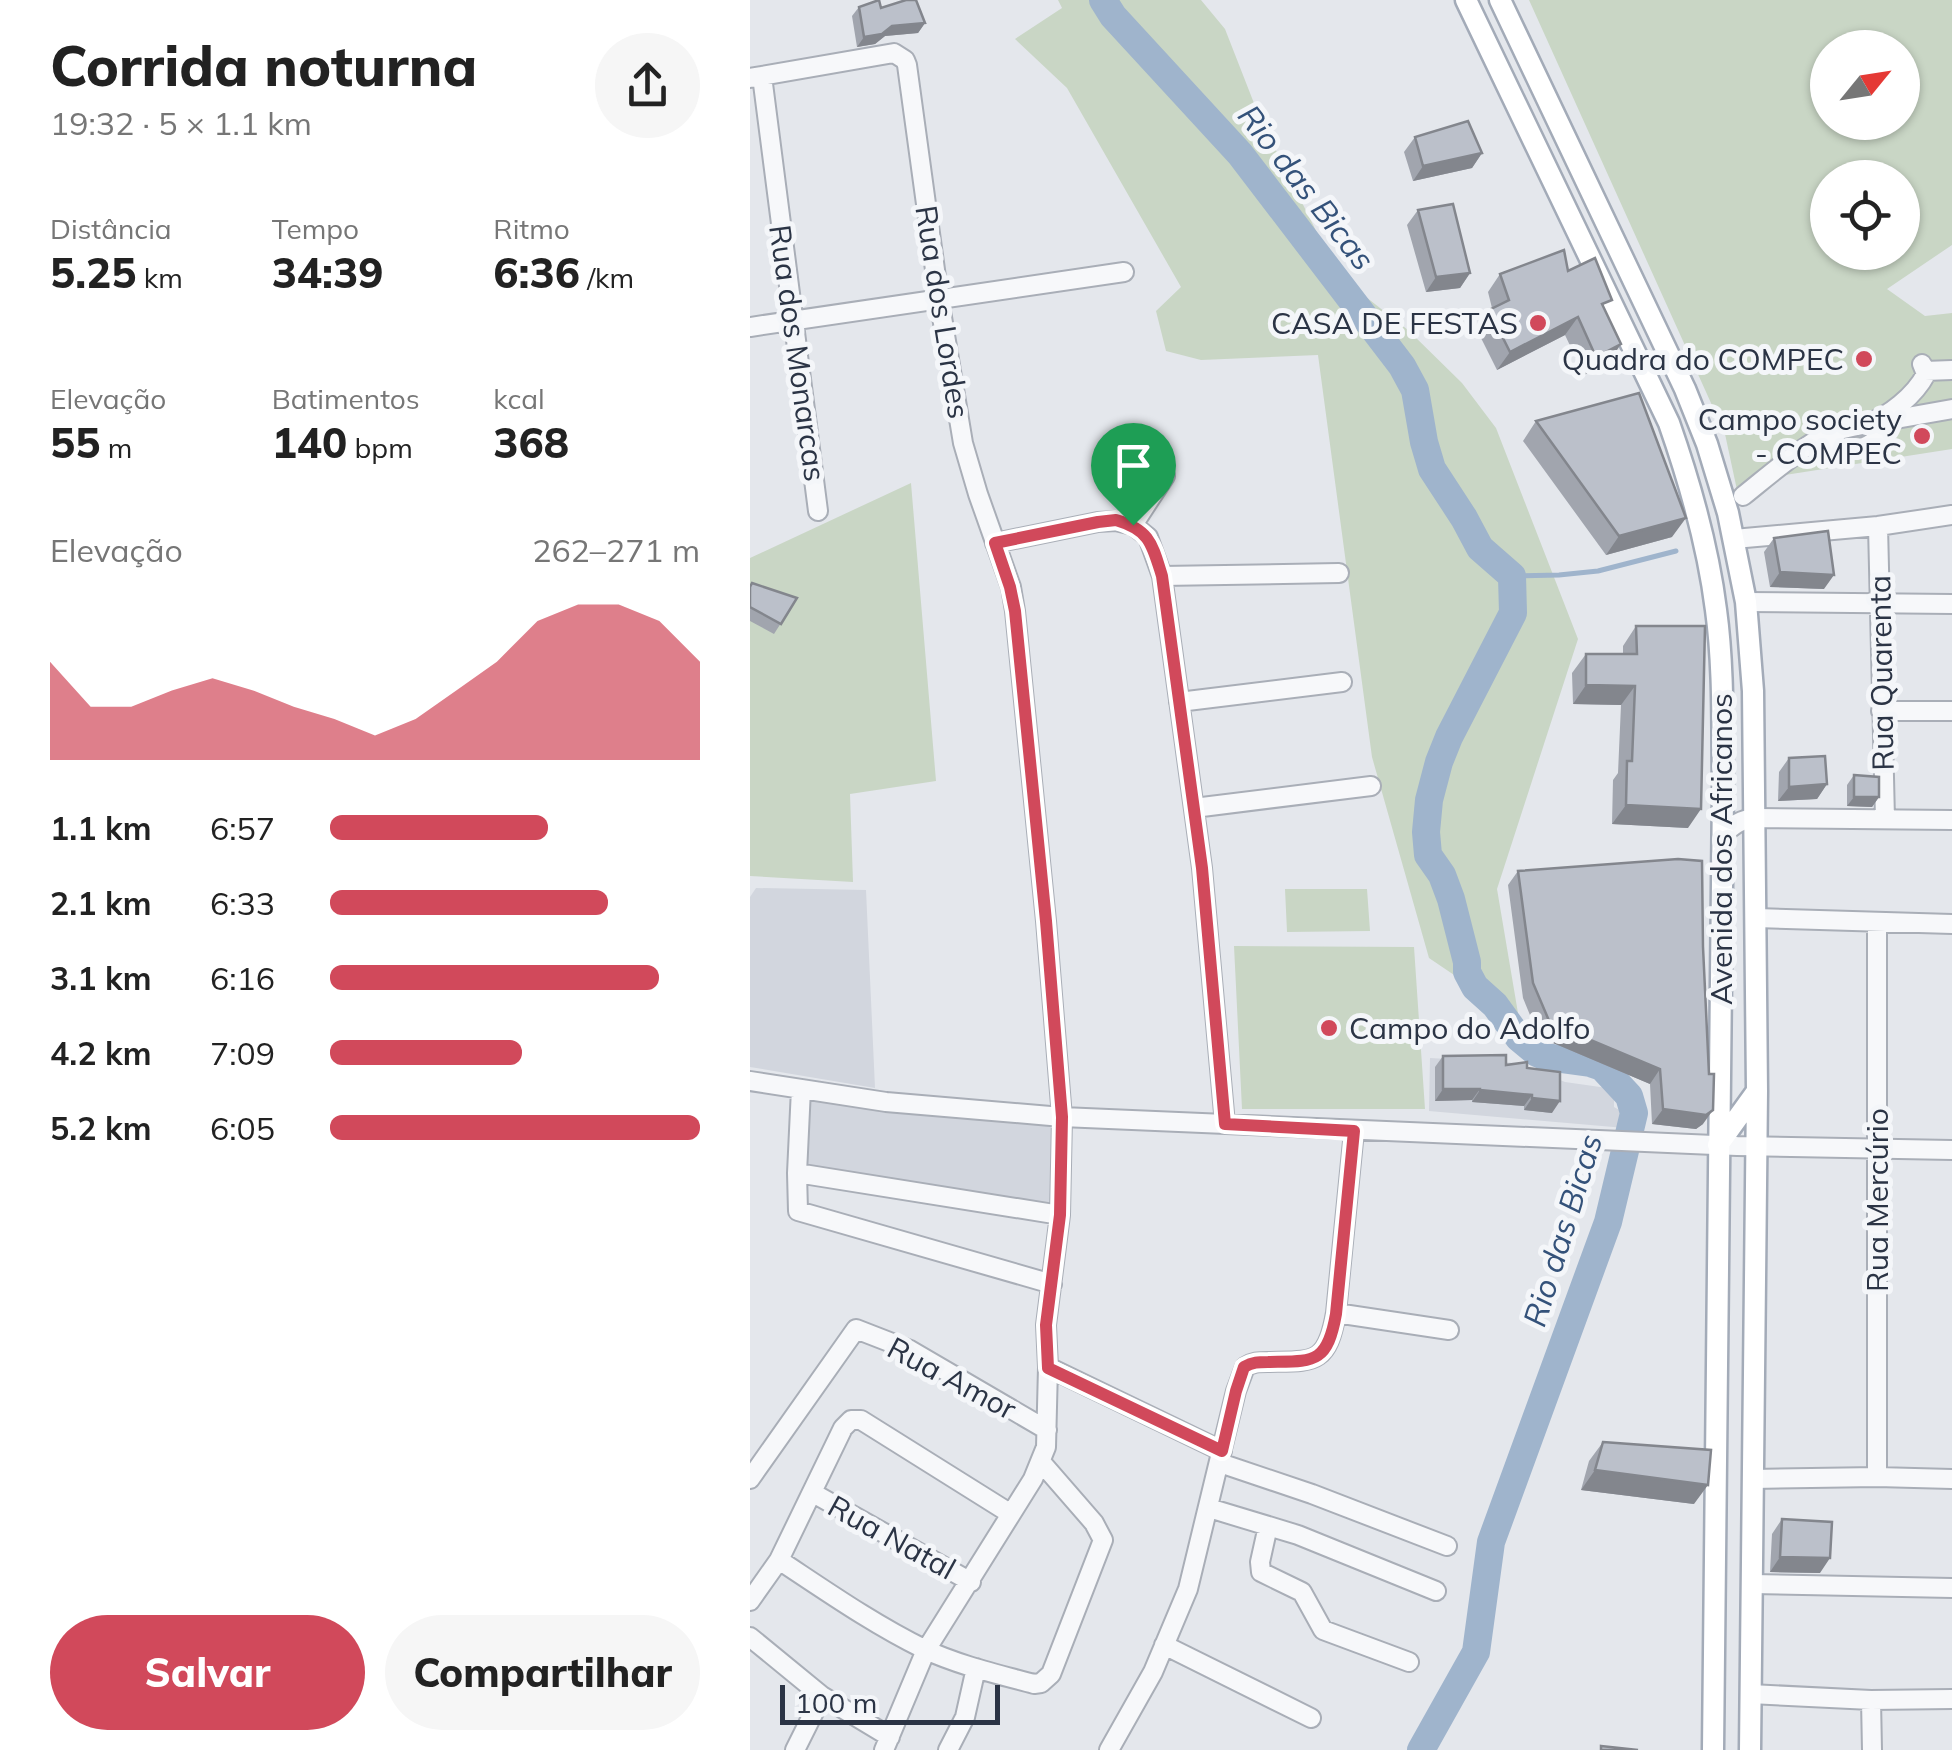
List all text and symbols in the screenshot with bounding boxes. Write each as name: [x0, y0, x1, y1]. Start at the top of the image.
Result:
north arrow: [1810, 30, 1920, 140]
map controls: [1810, 30, 1920, 270]
text: Corrida noturna: [50, 31, 477, 100]
button: share: [595, 33, 700, 138]
water label: Rio das Bicas: [1230, 96, 1384, 278]
text: 19:32 · 5 × 1.1 km: [50, 103, 312, 143]
button: locate: [1810, 160, 1920, 270]
street label: Rua dos Lordes: [907, 203, 979, 421]
text: Distância: [50, 211, 172, 246]
text: Tempo: [272, 211, 359, 246]
text: Ritmo: [493, 211, 570, 246]
street label: Rua dos Monarcas: [761, 222, 835, 484]
text: 5.25: [50, 246, 137, 299]
text: 34:39: [272, 246, 383, 299]
text: 6:36: [493, 246, 580, 299]
text: km: [137, 260, 183, 295]
text: /km: [580, 260, 634, 295]
place label: CASA DE FESTAS: [1271, 304, 1518, 342]
marker: CASA DE FESTAS: [1527, 312, 1549, 334]
place label: Quadra do COMPEC: [1562, 340, 1844, 378]
marker: Quadra do COMPEC: [1853, 348, 1875, 370]
text: Elevação: [50, 381, 166, 416]
text: Batimentos: [272, 381, 420, 416]
text: kcal: [493, 381, 545, 416]
place label: Campo society - COMPEC: [1698, 400, 1902, 472]
text: 55: [50, 416, 100, 469]
text: 140: [272, 416, 347, 469]
text: 368: [493, 416, 569, 469]
pin: [1091, 423, 1176, 526]
marker: Campo society - COMPEC: [1911, 425, 1933, 447]
text: m: [100, 430, 132, 465]
text: bpm: [347, 430, 413, 465]
icon: arrive: [1106, 438, 1161, 493]
text: Elevação: [50, 530, 183, 570]
text: 262–271 m: [532, 530, 700, 570]
street label: Rua Quarenta: [1860, 575, 1902, 771]
street label: Avenida dos Africanos: [1702, 693, 1740, 1005]
text: 1.1 km: [50, 808, 152, 848]
text: 6:57: [210, 808, 275, 848]
text: 2.1 km: [50, 883, 152, 923]
text: 6:33: [210, 883, 275, 923]
text: 3.1 km: [50, 958, 152, 998]
text: 6:16: [210, 958, 275, 998]
place label: Campo do Adolfo: [1349, 1009, 1590, 1047]
marker: Campo do Adolfo: [1318, 1017, 1340, 1039]
text: 4.2 km: [50, 1033, 152, 1073]
text: 7:09: [210, 1033, 275, 1073]
text: 5.2 km: [50, 1108, 152, 1148]
text: 6:05: [210, 1108, 275, 1148]
street label: Rua Mercúrio: [1858, 1108, 1896, 1292]
water label: Rio das Bicas: [1514, 1129, 1610, 1331]
street label: Rua Amor: [881, 1328, 1023, 1428]
street label: Rua Natal: [822, 1486, 962, 1588]
button: Salvar: [50, 1615, 365, 1730]
button: Compartilhar: [385, 1615, 700, 1730]
scale bar: [780, 1680, 1000, 1724]
text: 100 m: [795, 1685, 877, 1720]

